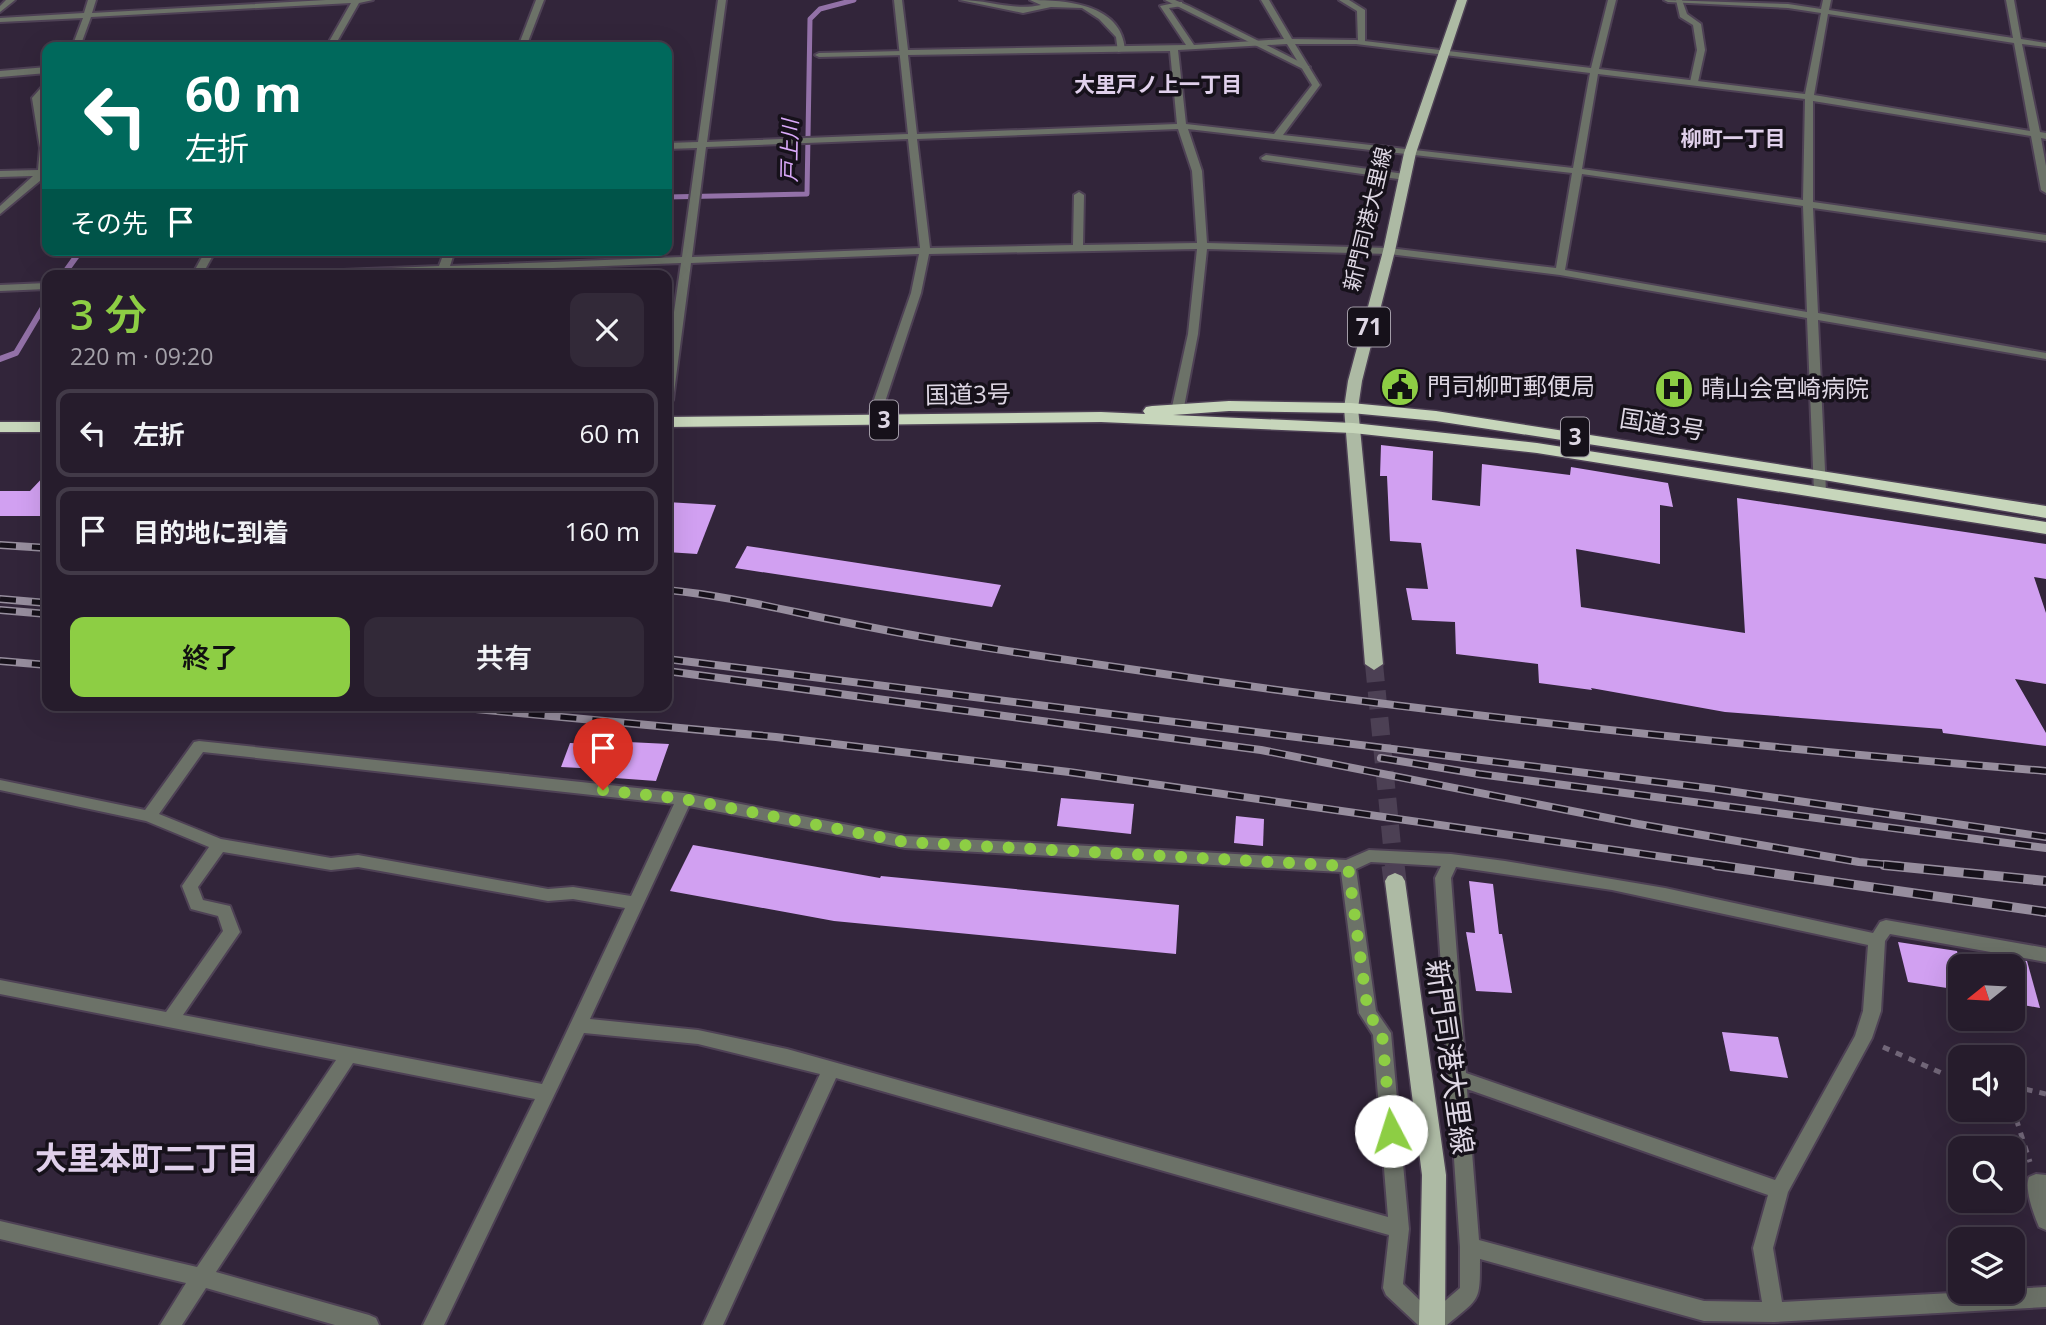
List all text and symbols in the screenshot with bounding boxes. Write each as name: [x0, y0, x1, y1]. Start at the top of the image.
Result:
text: 60 m: [185, 60, 302, 126]
icon: left: [70, 70, 161, 161]
district label: 大里戸ノ上一丁目: [1074, 70, 1242, 98]
water label: 戸上川: [774, 117, 804, 183]
district label: 柳町一丁目: [1681, 124, 1786, 152]
text: 左折: [185, 126, 249, 169]
street label: 新門司港大里線: [1337, 144, 1397, 294]
icon: arrive: [162, 203, 200, 241]
text: その先: [70, 205, 148, 241]
text: 3 分: [70, 285, 147, 342]
button: close: [570, 293, 644, 367]
road number: 71: [1348, 308, 1390, 346]
text: 220 m · 09:20: [70, 340, 213, 372]
public building icon: 門司柳町郵便局: [1379, 366, 1421, 408]
hospital icon: 晴山会宮崎病院: [1653, 368, 1695, 410]
place label: 門司柳町郵便局: [1427, 369, 1595, 402]
place label: 晴山会宮崎病院: [1701, 371, 1869, 404]
street label: 国道3号: [925, 376, 1011, 411]
road number: 3: [870, 400, 898, 440]
street label: 国道3号: [1617, 401, 1707, 447]
icon: left: [74, 414, 112, 452]
text: 60 m: [579, 415, 640, 451]
text: 左折: [133, 416, 185, 452]
road number: 3: [1561, 418, 1589, 457]
icon: arrive: [74, 512, 112, 550]
text: 160 m: [565, 513, 640, 549]
text: 目的地に到着: [133, 514, 289, 550]
button: 終了: [70, 617, 350, 697]
button: 共有: [364, 617, 644, 697]
pin: [573, 718, 633, 790]
icon: arrive: [584, 729, 622, 767]
north arrow: [1948, 954, 2025, 1031]
map controls: [1948, 954, 2025, 1304]
street label: 新門司港大里線: [1419, 957, 1483, 1157]
button: sound: [1948, 1045, 2025, 1122]
position arrow: [1354, 1094, 1428, 1168]
district label: 大里本町二丁目: [35, 1136, 259, 1179]
button: search: [1948, 1136, 2025, 1213]
button: layers: [1948, 1227, 2025, 1304]

